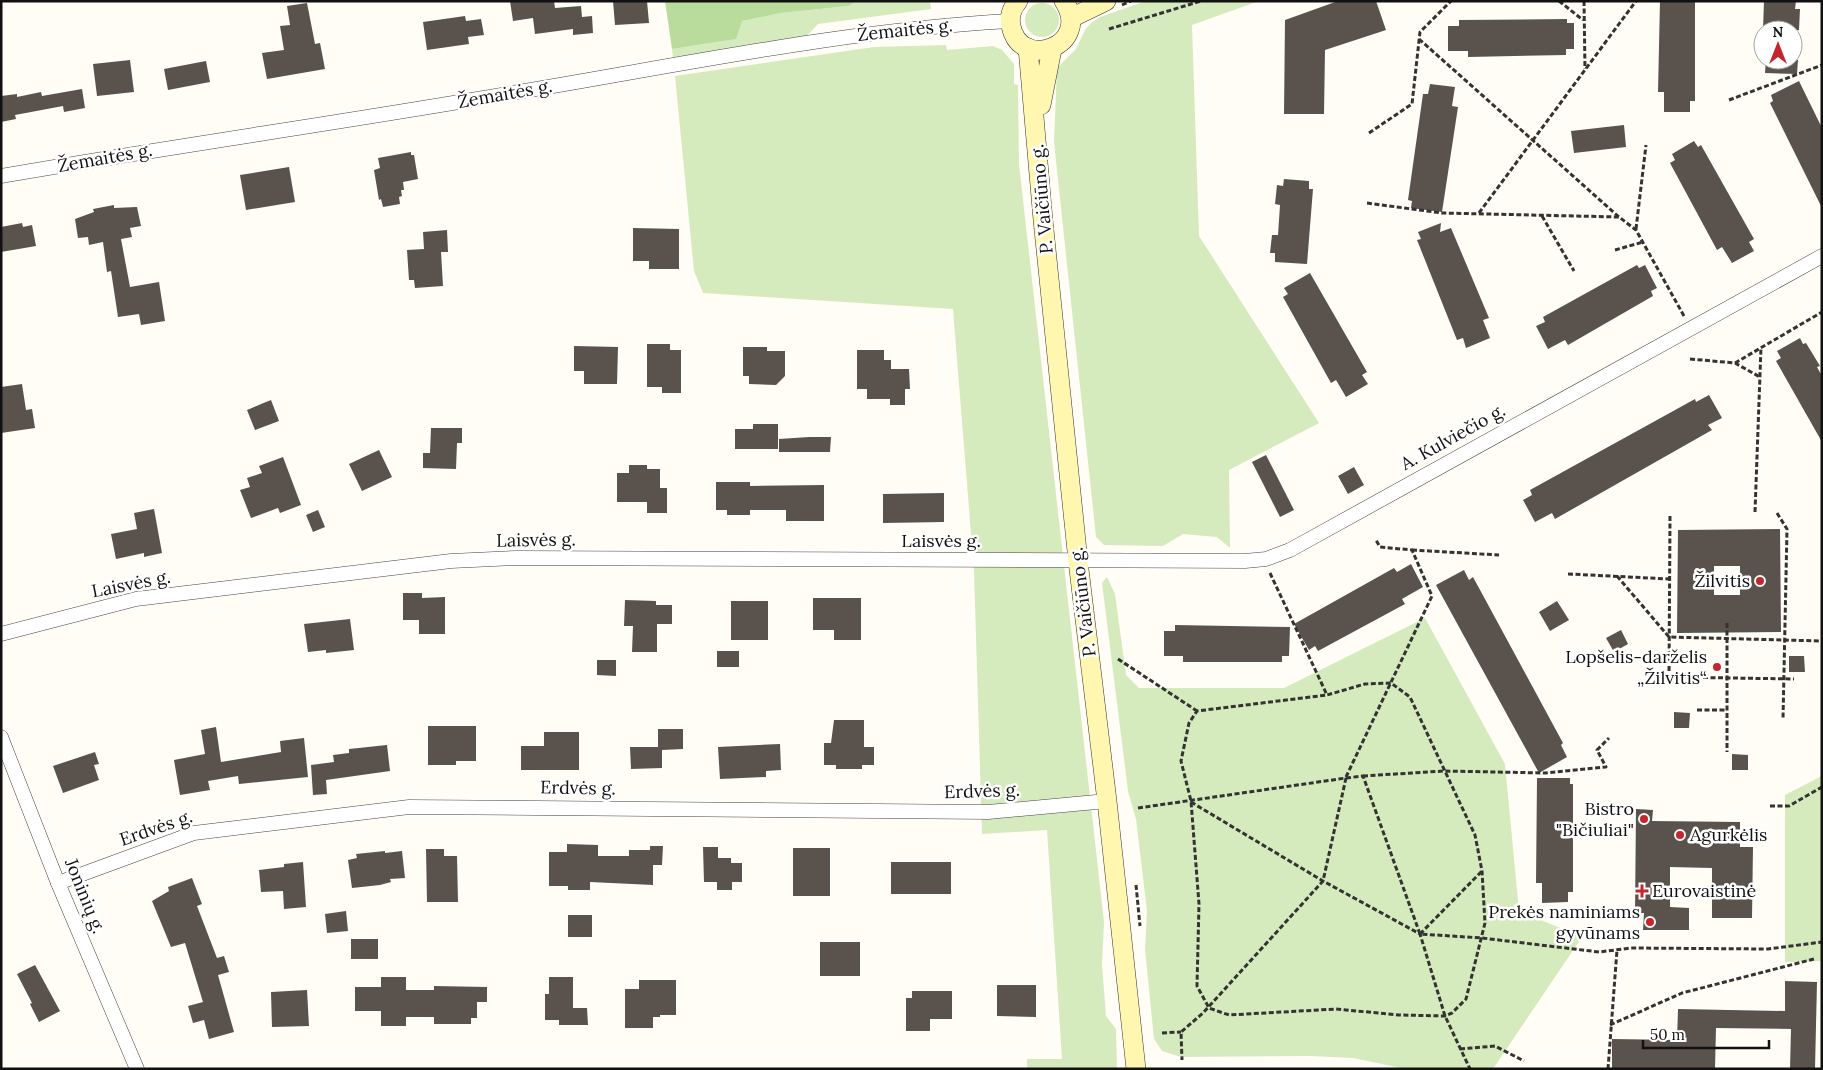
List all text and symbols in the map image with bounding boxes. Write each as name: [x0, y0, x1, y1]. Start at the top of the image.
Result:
street label: Žemaitės g.: [856, 13, 954, 46]
north arrow: [1753, 20, 1803, 70]
text: N: [1773, 23, 1784, 41]
street label: Žemaitės g.: [456, 74, 554, 113]
street label: Žemaitės g.: [56, 138, 154, 177]
street label: P. Vaičiūno g.: [1025, 143, 1058, 255]
street label: A. Kulviečio g.: [1395, 398, 1509, 475]
street label: Laisvės g.: [496, 527, 576, 552]
street label: Laisvės g.: [901, 529, 981, 552]
street label: P. Vaičiūno g.: [1064, 546, 1101, 658]
street label: Laisvės g.: [90, 565, 172, 602]
place label: Žilvitis: [1694, 569, 1750, 592]
marker: Žilvitis: [1754, 575, 1766, 587]
place label: Lopšelis-darželis „Žilvitis“: [1565, 645, 1707, 689]
marker: Lopšelis-darželis „Žilvitis“: [1711, 661, 1723, 673]
street label: Erdvės g.: [540, 775, 616, 800]
street label: Erdvės g.: [944, 778, 1020, 803]
place label: Bistro "Bičiuliai": [1556, 797, 1634, 841]
street label: Erdvės g.: [116, 804, 195, 851]
marker: Bistro "Bičiuliai": [1638, 813, 1650, 825]
place label: Agurkėlis: [1689, 823, 1767, 846]
marker: Agurkėlis: [1674, 829, 1686, 841]
street label: Joninių g.: [60, 854, 111, 937]
place label: Eurovaistinė: [1652, 879, 1756, 902]
marker: Eurovaistinė: [1636, 885, 1648, 897]
place label: Prekės naminiams gyvūnams: [1488, 900, 1640, 944]
marker: Prekės naminiams gyvūnams: [1644, 916, 1656, 928]
scale bar: [1643, 1018, 1769, 1050]
text: 50 m: [1650, 1025, 1685, 1044]

